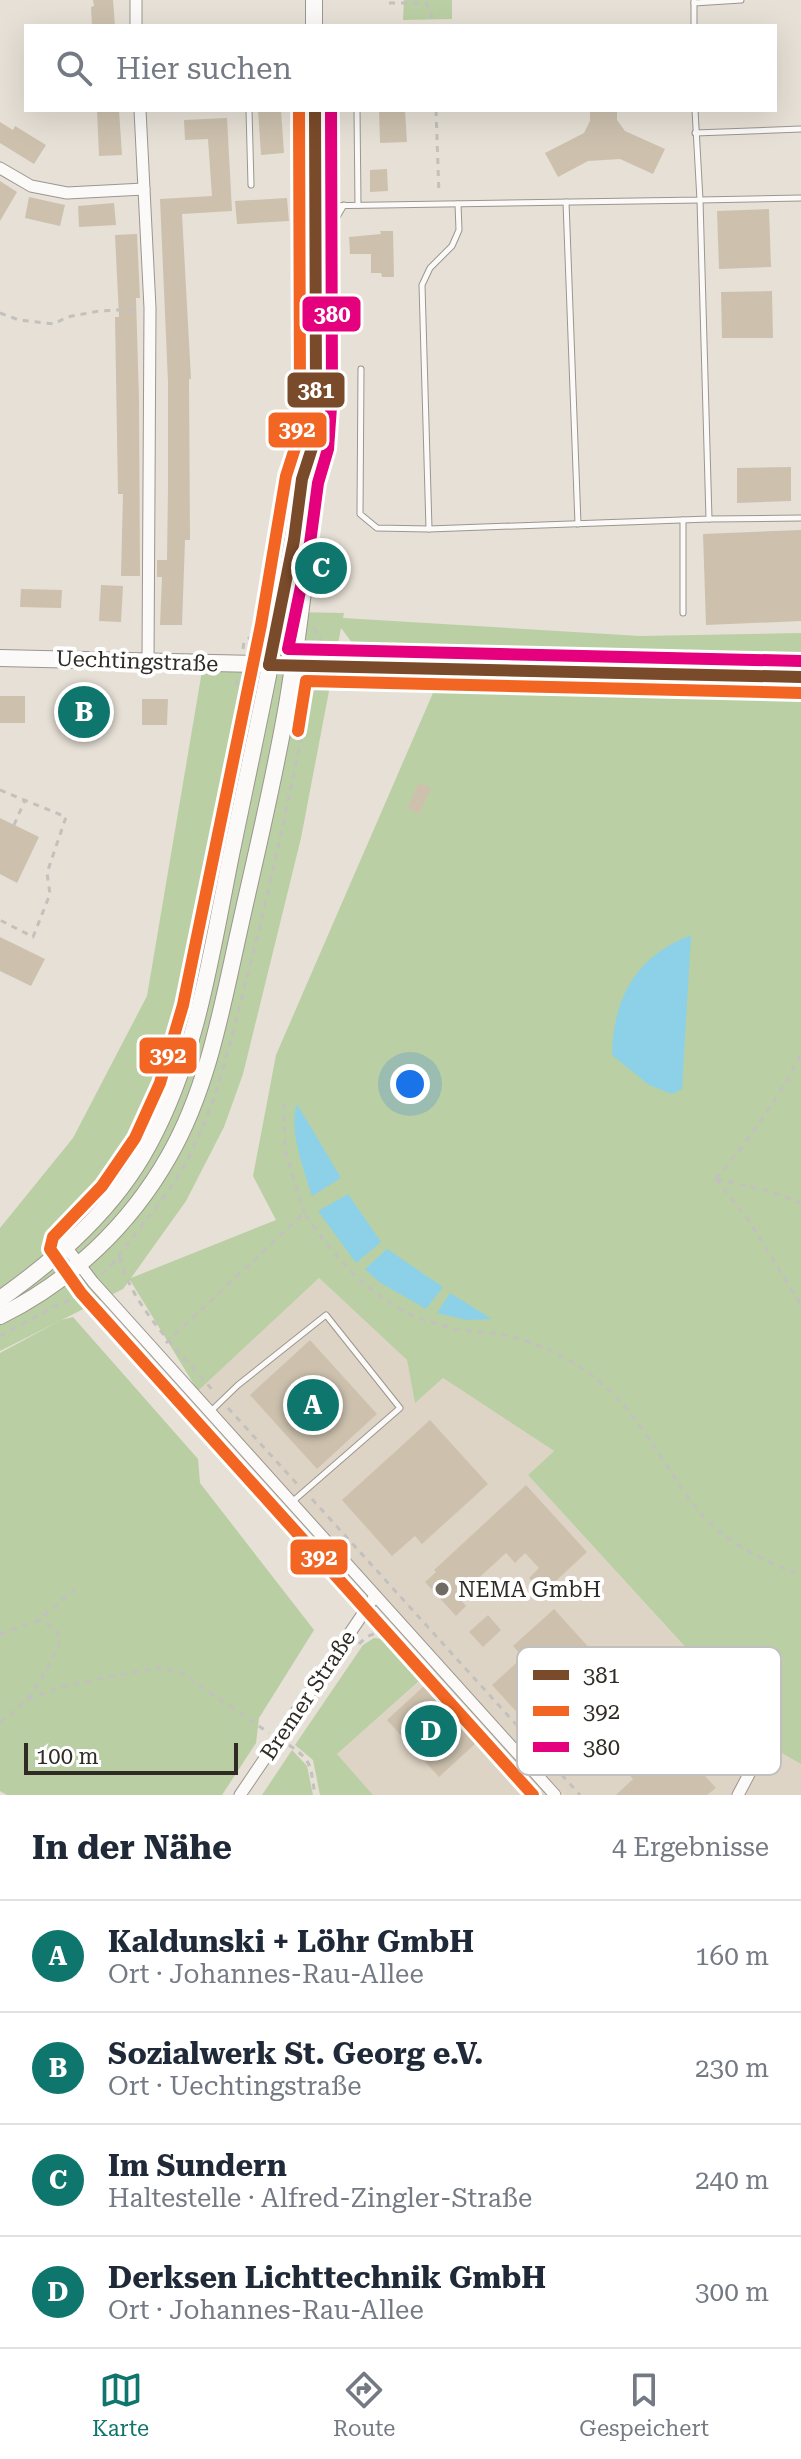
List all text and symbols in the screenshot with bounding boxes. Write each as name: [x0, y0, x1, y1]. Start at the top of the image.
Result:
search box: [24, 24, 777, 112]
icon: search: [52, 46, 96, 90]
text: Hier suchen: [116, 51, 292, 86]
line badge: 380: [301, 295, 362, 333]
text: 380: [314, 302, 350, 327]
line badge: 381: [286, 371, 346, 409]
text: 381: [298, 378, 334, 403]
line badge: 392: [267, 411, 328, 449]
text: 392: [279, 417, 315, 442]
pin: C: [295, 538, 347, 598]
street label: Uechtingstraße: [55, 646, 219, 676]
pin: B: [58, 682, 110, 742]
line badge: 392: [138, 1036, 198, 1075]
text: 392: [150, 1043, 186, 1068]
your location: [390, 1064, 430, 1104]
pin: A: [287, 1375, 339, 1435]
line badge: 392: [289, 1538, 349, 1576]
text: 392: [301, 1545, 337, 1570]
place label: NEMA GmbH: [458, 1577, 601, 1602]
marker: NEMA GmbH: [433, 1580, 451, 1598]
street label: Bremer Straße: [255, 1626, 361, 1764]
legend: [517, 1647, 781, 1775]
text: 381: [583, 1663, 620, 1688]
text: 392: [583, 1699, 620, 1724]
pin: D: [405, 1701, 457, 1761]
text: 380: [583, 1735, 620, 1760]
scale bar: [24, 1739, 238, 1775]
text: 100 m: [36, 1744, 99, 1769]
text: In der Nähe: [32, 1827, 232, 1867]
text: 4 Ergebnisse: [612, 1832, 769, 1862]
text: Kaldunski + Löhr GmbH: [108, 1924, 474, 1959]
text: A: [49, 1941, 67, 1971]
text: 160 m: [695, 1941, 769, 1971]
text: Ort · Johannes-Rau-Allee: [108, 1959, 424, 1989]
text: Sozialwerk St. Georg e.V.: [108, 2036, 483, 2071]
text: B: [49, 2053, 67, 2083]
text: 230 m: [695, 2053, 769, 2083]
text: Ort · Uechtingstraße: [108, 2071, 361, 2101]
text: Im Sundern: [108, 2148, 287, 2183]
text: C: [49, 2165, 67, 2195]
text: 240 m: [695, 2165, 769, 2195]
text: Haltestelle · Alfred-Zingler-Straße: [108, 2183, 532, 2213]
text: Derksen Lichttechnik GmbH: [108, 2260, 546, 2295]
text: D: [48, 2277, 68, 2307]
text: 300 m: [695, 2277, 769, 2307]
text: Ort · Johannes-Rau-Allee: [108, 2295, 424, 2325]
tab: Karte: [92, 2368, 149, 2441]
tab: Route: [333, 2368, 395, 2441]
tab: Gespeichert: [579, 2368, 709, 2441]

